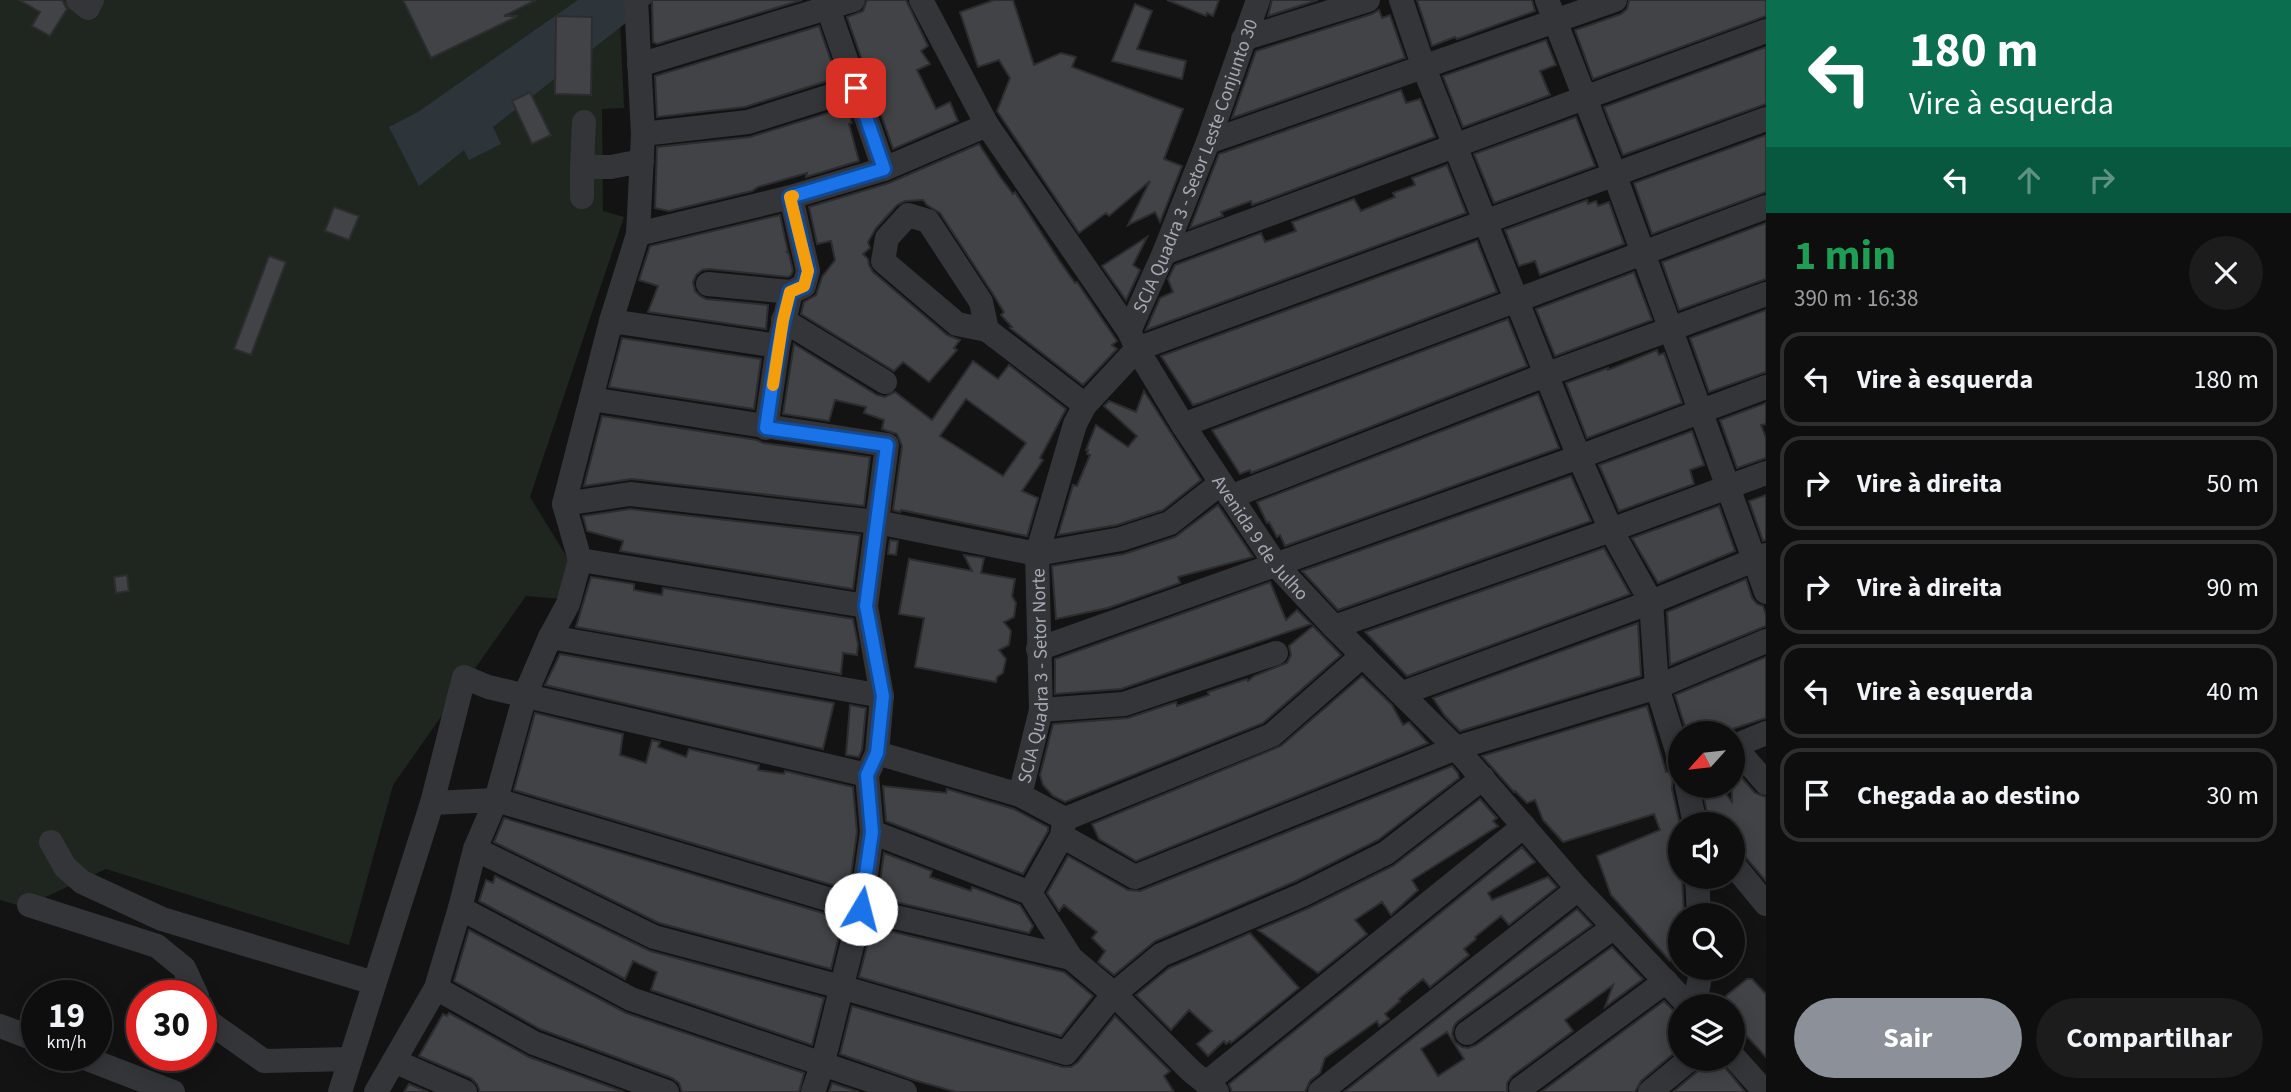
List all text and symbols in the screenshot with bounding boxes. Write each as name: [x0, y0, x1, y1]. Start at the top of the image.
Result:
street label: SCIA Quadra 3 - Setor Leste Conjunto 30: [1127, 15, 1265, 318]
text: 180 m: [1909, 16, 2038, 86]
icon: left: [1794, 28, 1885, 119]
pin: [826, 58, 886, 118]
icon: arrive: [837, 69, 875, 107]
text: Vire à esquerda: [1909, 81, 2114, 127]
icon: left: [1937, 161, 1975, 199]
icon: ahead: [2010, 161, 2048, 199]
icon: right: [2083, 161, 2121, 199]
text: 1 min: [1794, 226, 1896, 286]
button: close: [2189, 236, 2263, 310]
text: 390 m · 16:38: [1794, 282, 1918, 315]
icon: left: [1798, 360, 1836, 398]
text: Vire à esquerda: [1857, 361, 2033, 398]
text: 180 m: [2193, 361, 2259, 398]
icon: right: [1798, 464, 1836, 502]
text: Vire à direita: [1857, 465, 2002, 502]
text: 50 m: [2206, 465, 2259, 502]
street label: Avenida 9 de Julho: [1205, 470, 1315, 607]
street label: SCIA Quadra 3 - Setor Norte: [1011, 568, 1056, 786]
icon: right: [1798, 568, 1836, 606]
text: Vire à direita: [1857, 569, 2002, 606]
text: 90 m: [2206, 569, 2259, 606]
icon: left: [1798, 672, 1836, 710]
text: Vire à esquerda: [1857, 673, 2033, 710]
text: 40 m: [2206, 673, 2259, 710]
north arrow: [1668, 721, 1745, 798]
map controls: [1668, 721, 1745, 1071]
icon: arrive: [1798, 776, 1836, 814]
text: Chegada ao destino: [1857, 777, 2080, 814]
text: 30 m: [2206, 777, 2259, 814]
button: sound: [1668, 812, 1745, 889]
position arrow: [824, 872, 898, 946]
button: search: [1668, 903, 1745, 980]
speed limit sign: 30: [126, 980, 217, 1071]
text: 19: [48, 991, 85, 1041]
button: layers: [1668, 994, 1745, 1071]
button: Sair: [1794, 998, 2022, 1078]
button: Compartilhar: [2036, 998, 2263, 1078]
text: km/h: [47, 1030, 86, 1055]

